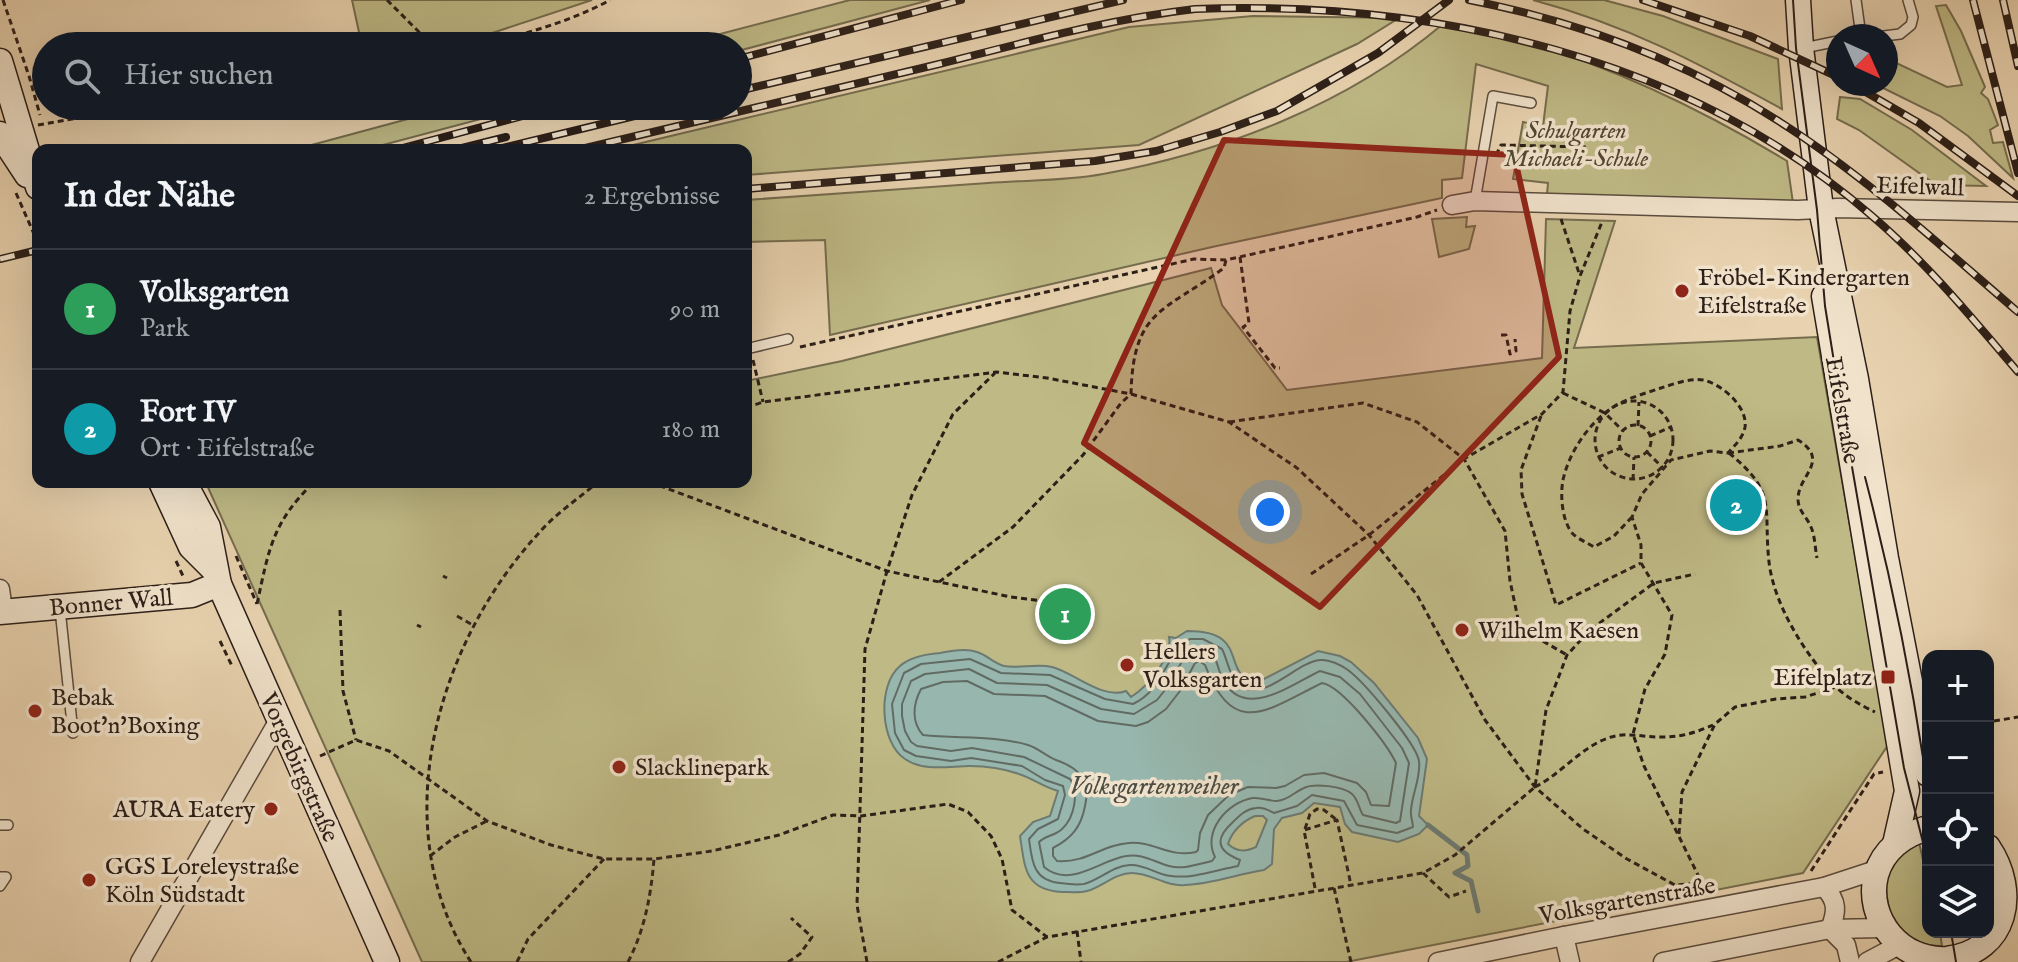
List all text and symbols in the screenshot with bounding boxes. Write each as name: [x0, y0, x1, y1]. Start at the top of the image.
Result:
north arrow: [1826, 24, 1898, 96]
search box: [32, 32, 752, 120]
icon: search: [60, 54, 104, 98]
text: Hier suchen: [124, 57, 274, 95]
park label: Schulgarten Michaeli-Schule: [1504, 116, 1648, 175]
street label: Eifelwall: [1875, 170, 1965, 205]
text: In der Nähe: [64, 175, 235, 218]
text: 2 Ergebnisse: [584, 180, 720, 213]
place label: Fröbel-Kindergarten Eifelstraße: [1698, 263, 1910, 322]
text: Volksgarten: [140, 274, 289, 312]
marker: Fröbel-Kindergarten Eifelstraße: [1673, 282, 1691, 300]
text: 1: [85, 293, 95, 326]
text: 90 m: [670, 293, 720, 326]
text: Park: [140, 312, 189, 345]
street label: Eifelstraße: [1817, 354, 1866, 466]
text: Fort IV: [140, 394, 235, 432]
text: 2: [84, 413, 96, 446]
text: 180 m: [662, 413, 720, 446]
text: Ort · Eifelstraße: [140, 432, 315, 465]
pin: 2: [1710, 475, 1762, 535]
your location: [1250, 492, 1290, 532]
street label: Bonner Wall: [48, 583, 175, 624]
pin: 1: [1039, 584, 1091, 644]
place label: Wilhelm Kaesen: [1478, 616, 1639, 647]
marker: Wilhelm Kaesen: [1453, 621, 1471, 639]
place label: Hellers Volksgarten: [1142, 637, 1263, 696]
map controls: [1922, 650, 1994, 938]
button: +: [1922, 650, 1994, 722]
marker: Hellers Volksgarten: [1118, 656, 1136, 674]
place label: Eifelplatz: [1774, 663, 1872, 694]
marker: Eifelplatz: [1879, 668, 1897, 686]
place label: Bebak Boot'n'Boxing: [51, 683, 200, 742]
street label: Vorgebirgstraße: [251, 687, 345, 847]
marker: Bebak Boot'n'Boxing: [26, 702, 44, 720]
button: −: [1922, 722, 1994, 794]
place label: Slacklinepark: [635, 753, 769, 784]
marker: Slacklinepark: [610, 758, 628, 776]
water label: Volksgartenweiher: [1070, 770, 1240, 804]
button: locate: [1922, 794, 1994, 866]
place label: AURA Eatery: [112, 795, 255, 826]
marker: AURA Eatery: [262, 800, 280, 818]
place label: GGS Loreleystraße Köln Südstadt: [105, 852, 299, 911]
button: layers: [1922, 866, 1994, 938]
marker: GGS Loreleystraße Köln Südstadt: [80, 871, 98, 889]
street label: Volksgartenstraße: [1536, 871, 1718, 932]

